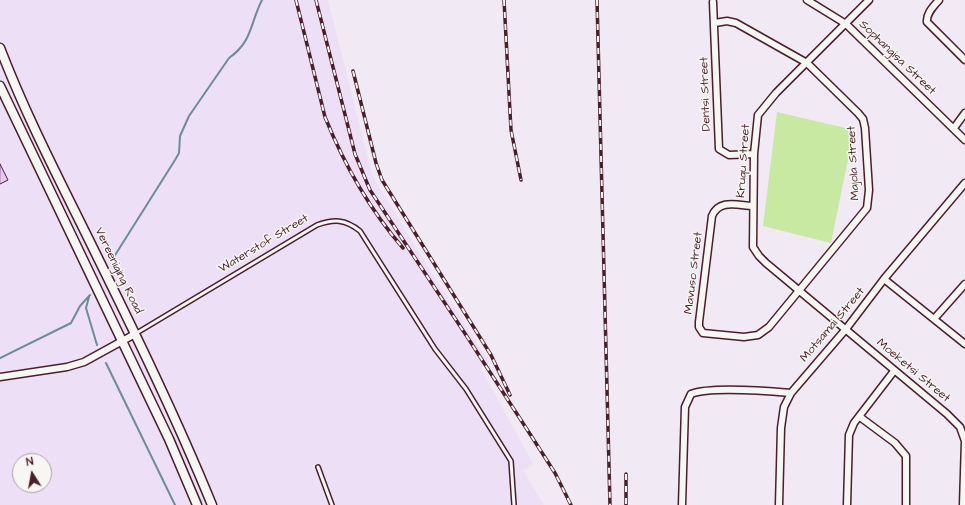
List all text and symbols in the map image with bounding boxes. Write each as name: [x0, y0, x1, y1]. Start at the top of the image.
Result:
street label: Sophangisa Street: [856, 18, 938, 98]
street label: Dentsi Street: [697, 56, 715, 132]
street label: Kruqu Street: [734, 124, 754, 198]
street label: Majola Street: [845, 125, 863, 201]
street label: Waterstof Street: [217, 212, 311, 276]
street label: Vereeniging Road: [91, 226, 145, 316]
street label: Mavuso Street: [682, 231, 706, 315]
street label: Motsamai Street: [798, 285, 868, 365]
street label: Moeketsi Street: [873, 336, 953, 406]
north arrow: [12, 453, 52, 493]
text: N: [25, 454, 35, 470]

